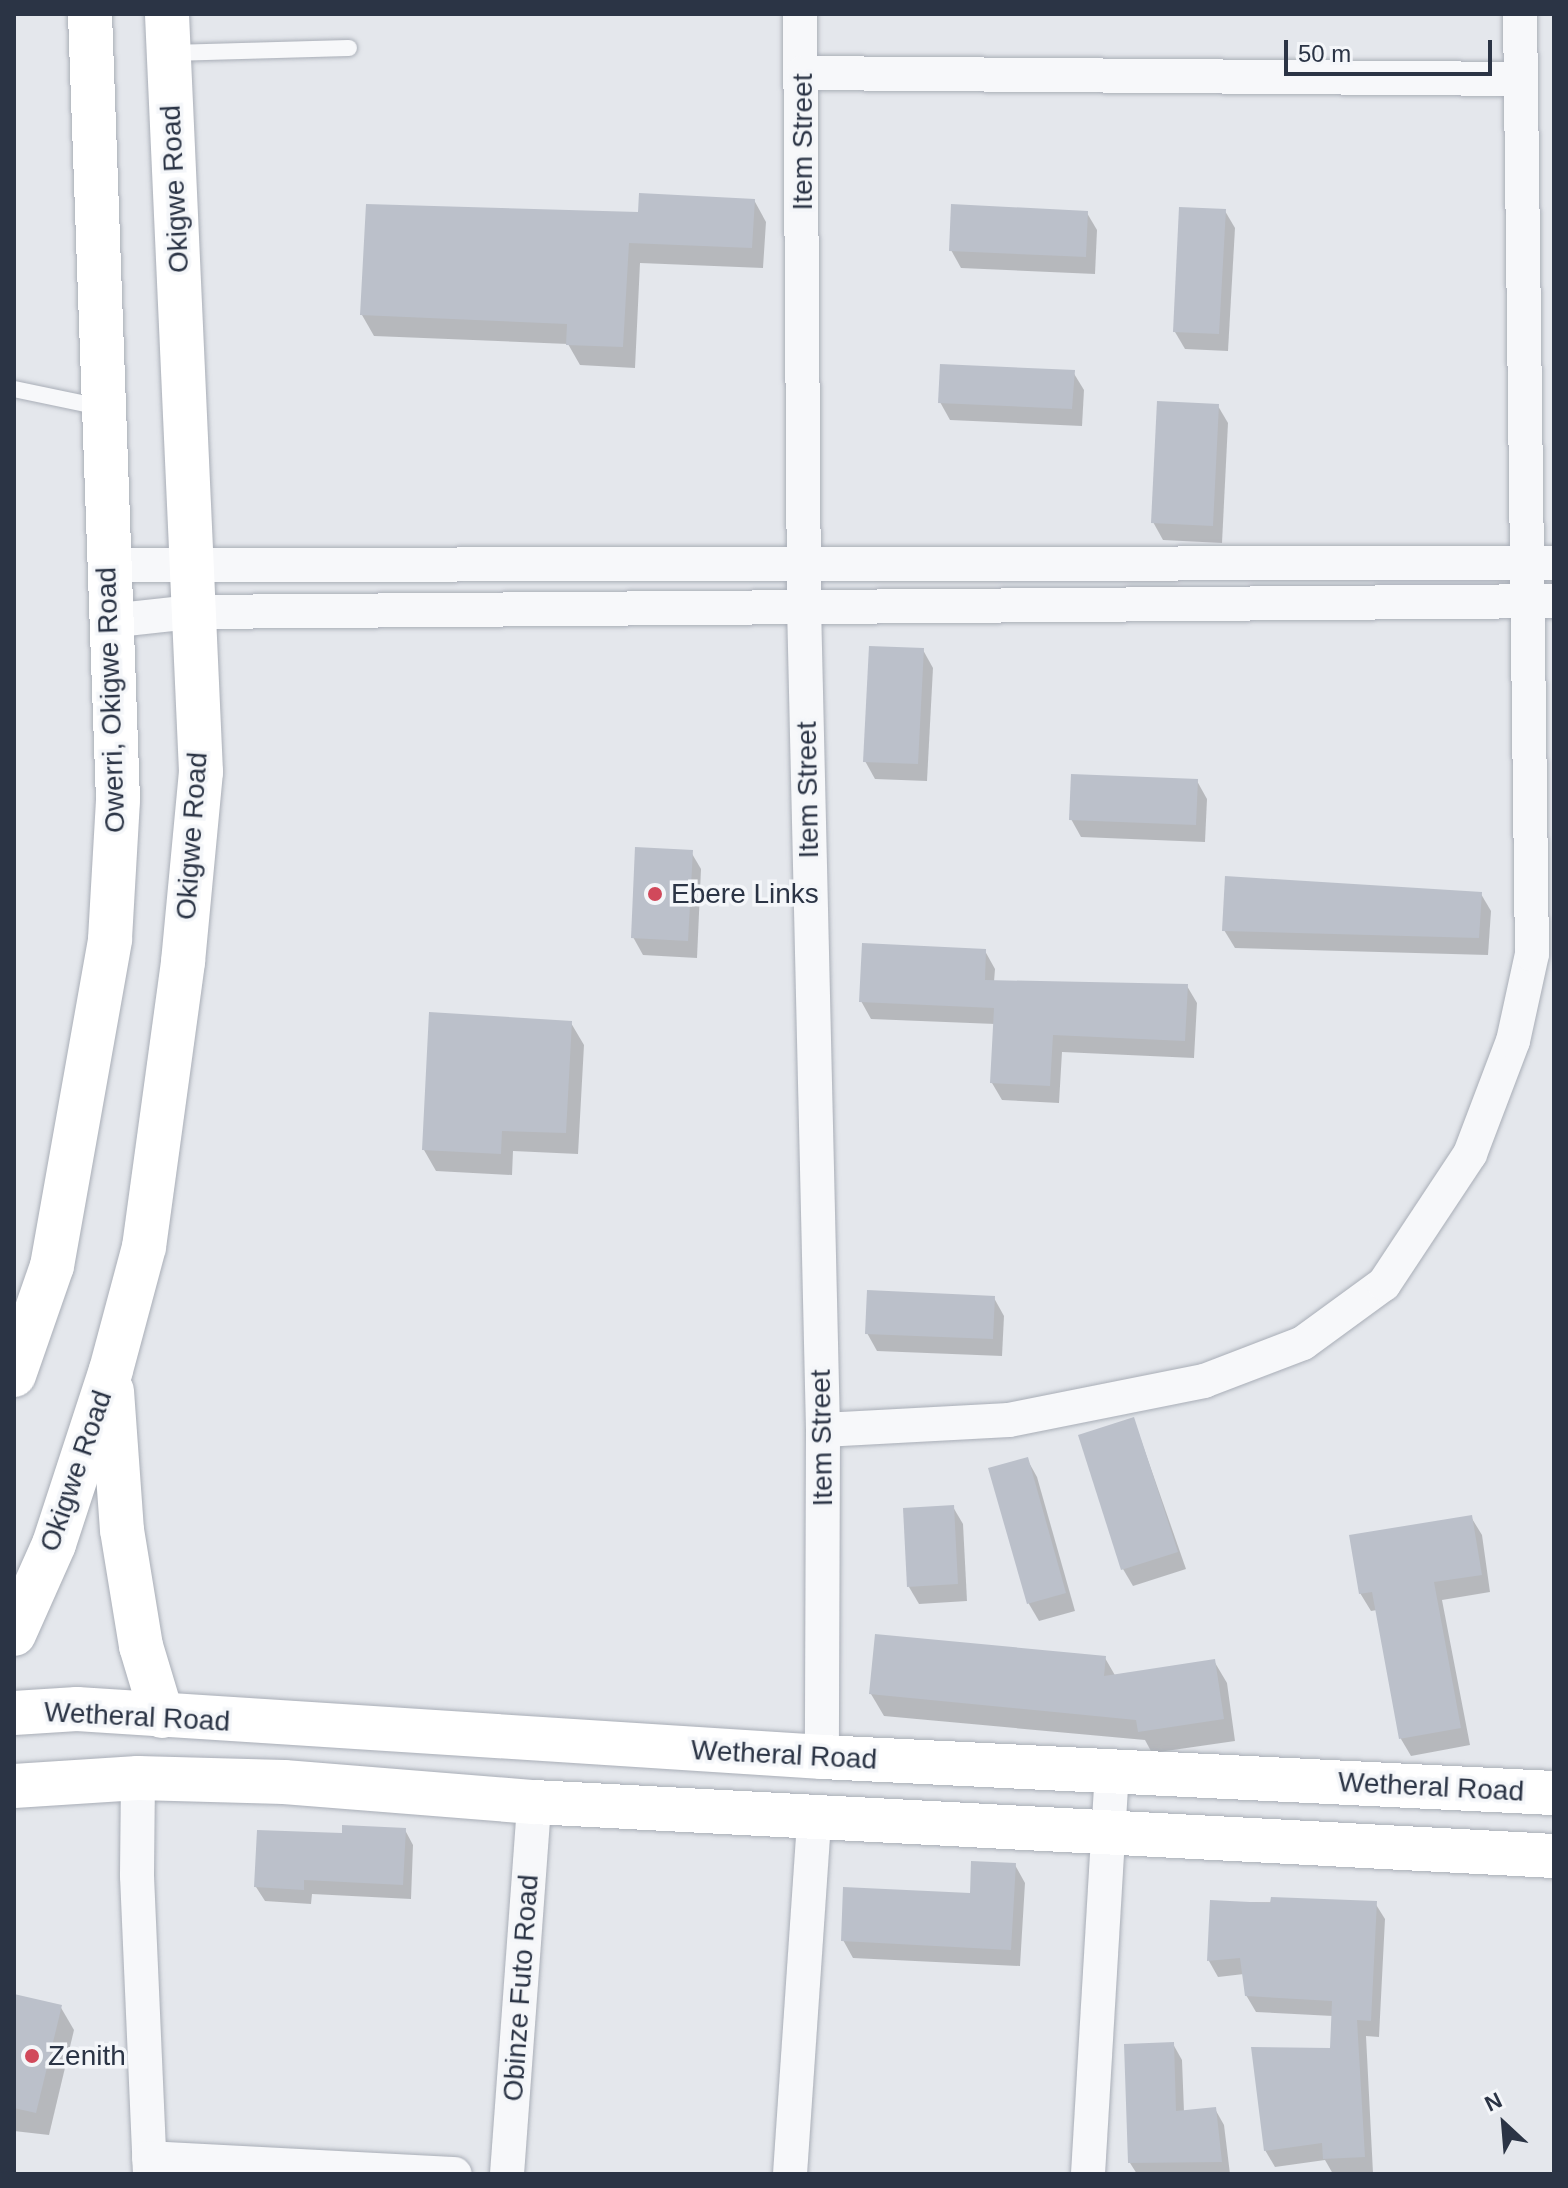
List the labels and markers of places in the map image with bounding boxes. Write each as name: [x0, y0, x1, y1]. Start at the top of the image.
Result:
place label: Ebere Links: [671, 877, 819, 911]
marker: Ebere Links: [646, 885, 664, 903]
place label: Zenith: [48, 2039, 126, 2073]
marker: Zenith: [23, 2047, 41, 2065]

